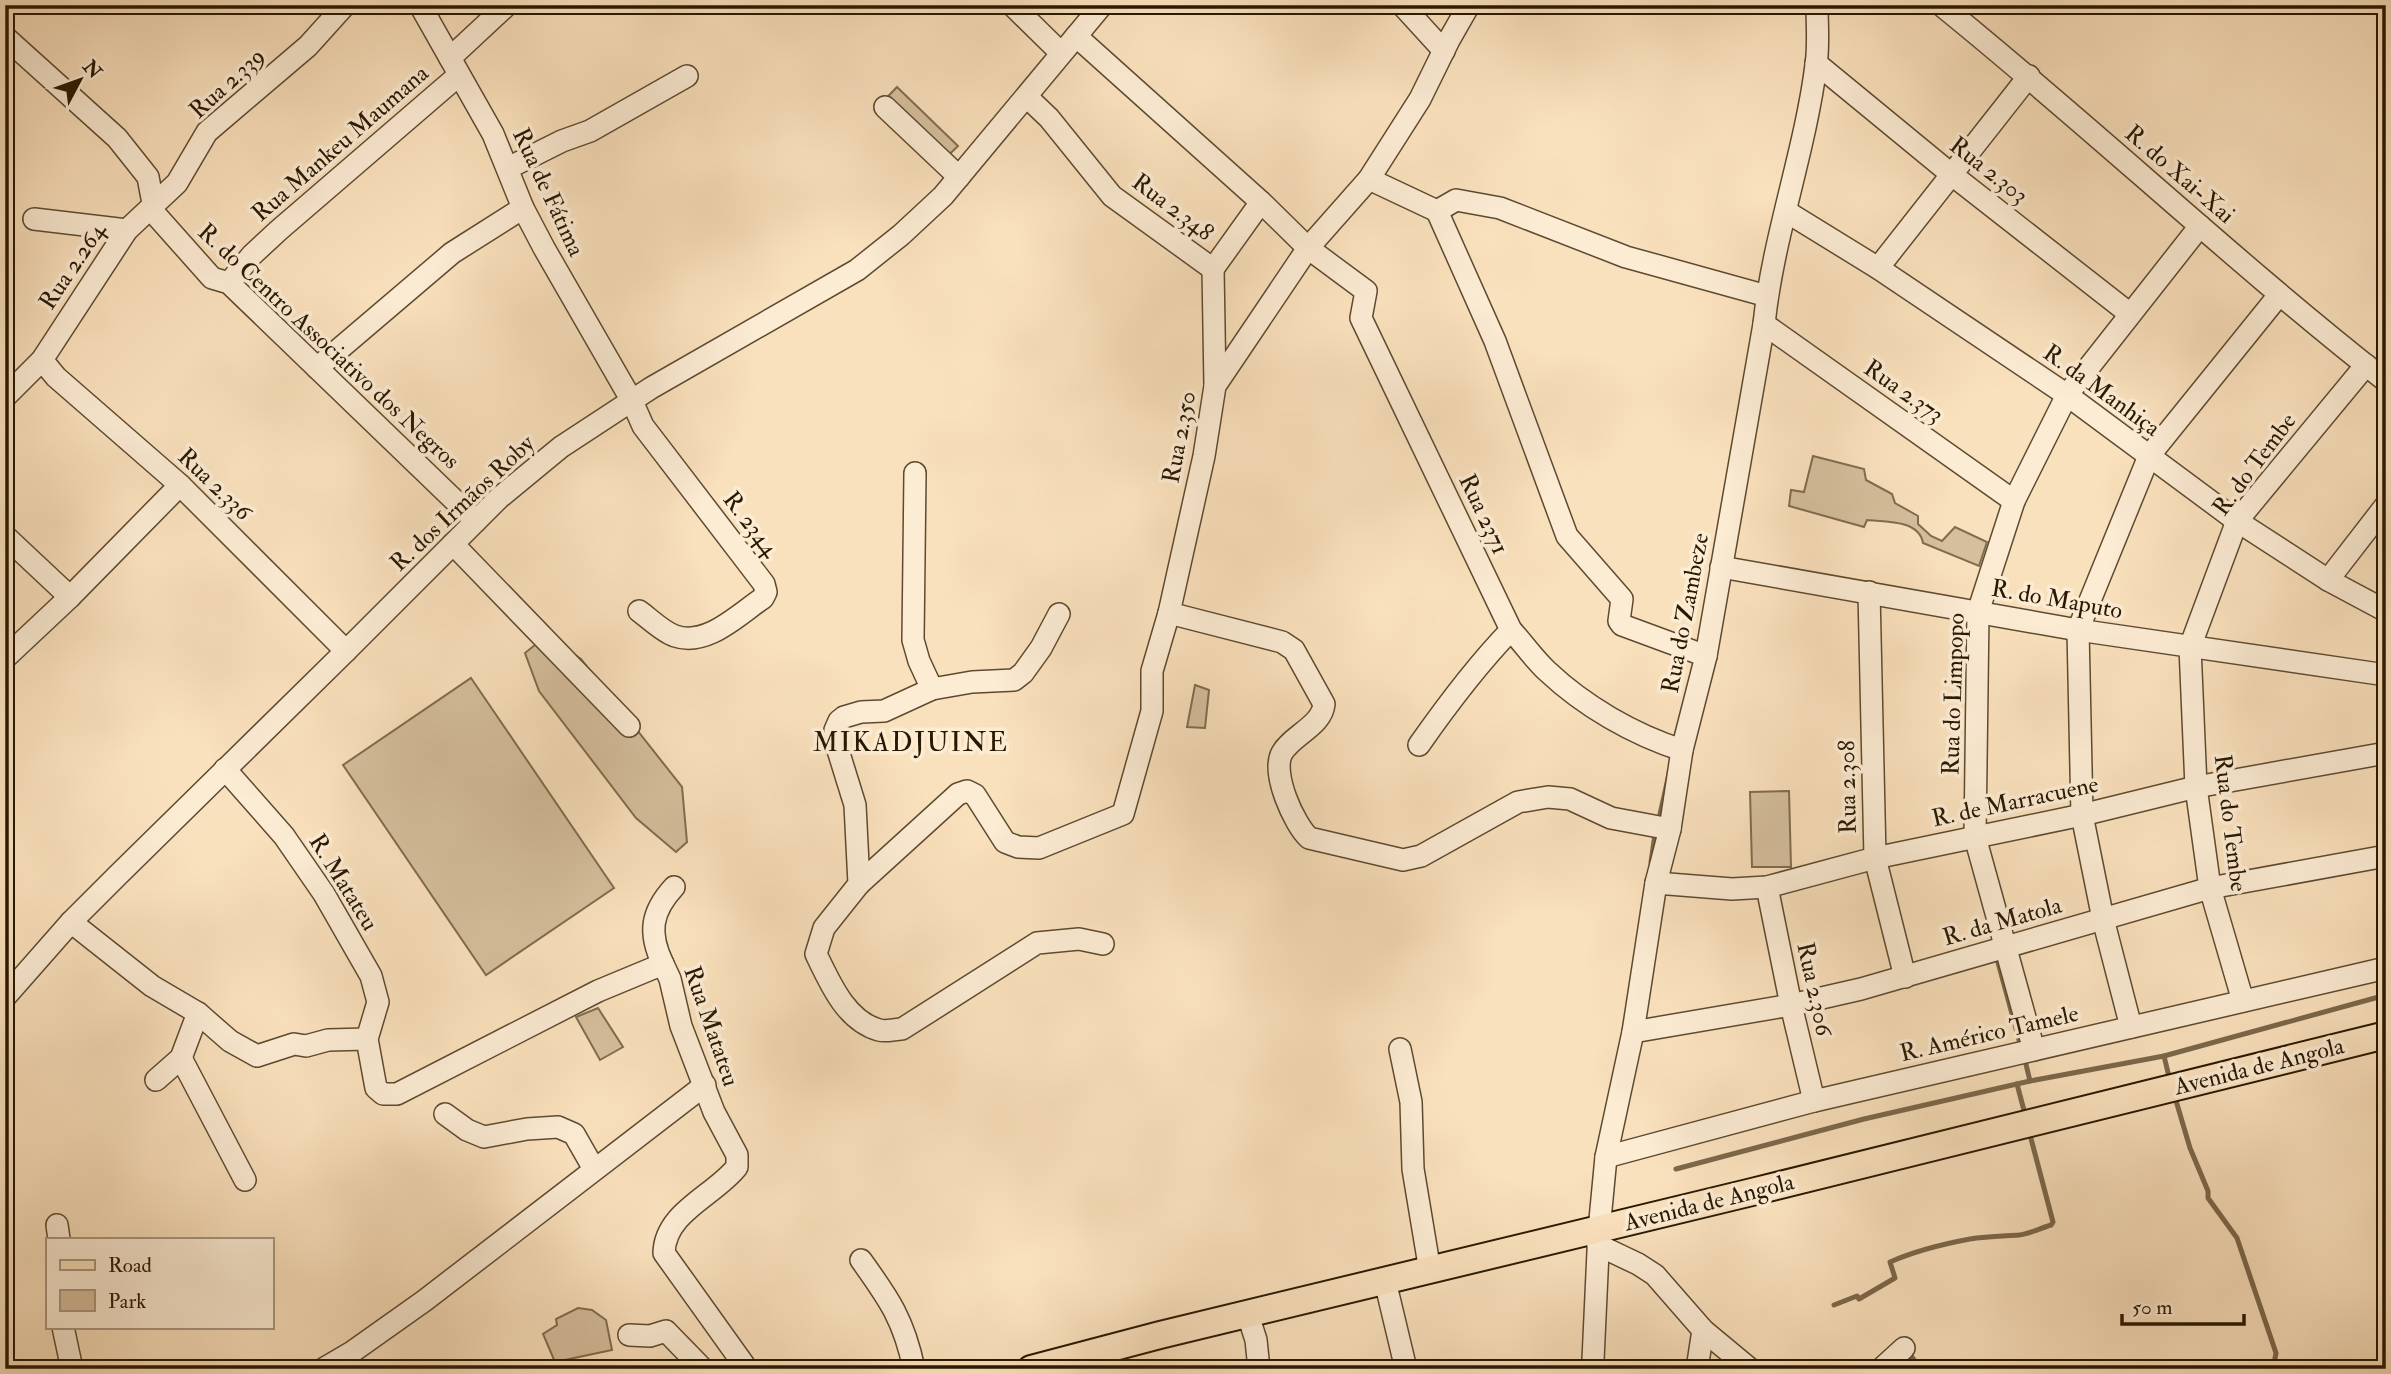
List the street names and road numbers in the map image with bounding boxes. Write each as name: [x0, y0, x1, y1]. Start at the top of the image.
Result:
street label: Rua 2.339: [183, 41, 272, 126]
street label: Rua Mankeu Maumana: [246, 57, 436, 229]
street label: R. do Xai-Xai: [2118, 118, 2241, 231]
street label: Rua de Fátima: [505, 123, 592, 262]
street label: Rua 2.303: [1943, 130, 2034, 211]
street label: Rua 2.348: [1126, 167, 1220, 248]
street label: Rua 2.264: [32, 216, 113, 316]
street label: R. do Centro Associativo dos Negros: [191, 217, 466, 476]
street label: R. da Manhiça: [2037, 337, 2168, 444]
street label: Rua 2.373: [1858, 353, 1950, 430]
street label: Rua 2.350: [1155, 389, 1204, 486]
street label: R. do Tembe: [2206, 407, 2303, 522]
street label: R. dos Irmãos Roby: [383, 428, 542, 578]
street label: Rua 2.336: [171, 441, 260, 529]
street label: Rua 2371: [1451, 469, 1516, 559]
street label: R. 2344: [716, 485, 786, 564]
street label: Rua do Zambeze: [1655, 530, 1716, 696]
street label: R. do Maputo: [1989, 573, 2125, 626]
street label: Rua do Limpopo: [1935, 612, 1972, 776]
street label: Rua 2.308: [1831, 740, 1864, 834]
street label: Rua do Tembe: [2207, 753, 2254, 893]
street label: R. de Marracuene: [1929, 769, 2101, 834]
street label: R. Matateu: [302, 828, 385, 936]
street label: R. da Matola: [1939, 889, 2066, 953]
street label: Rua 2.306: [1790, 940, 1840, 1041]
street label: Rua Matateu: [677, 962, 747, 1090]
street label: R. Américo Tamele: [1897, 998, 2081, 1069]
street label: Avenida de Angola: [2170, 1030, 2348, 1103]
street label: Avenida de Angola: [1620, 1166, 1798, 1239]

